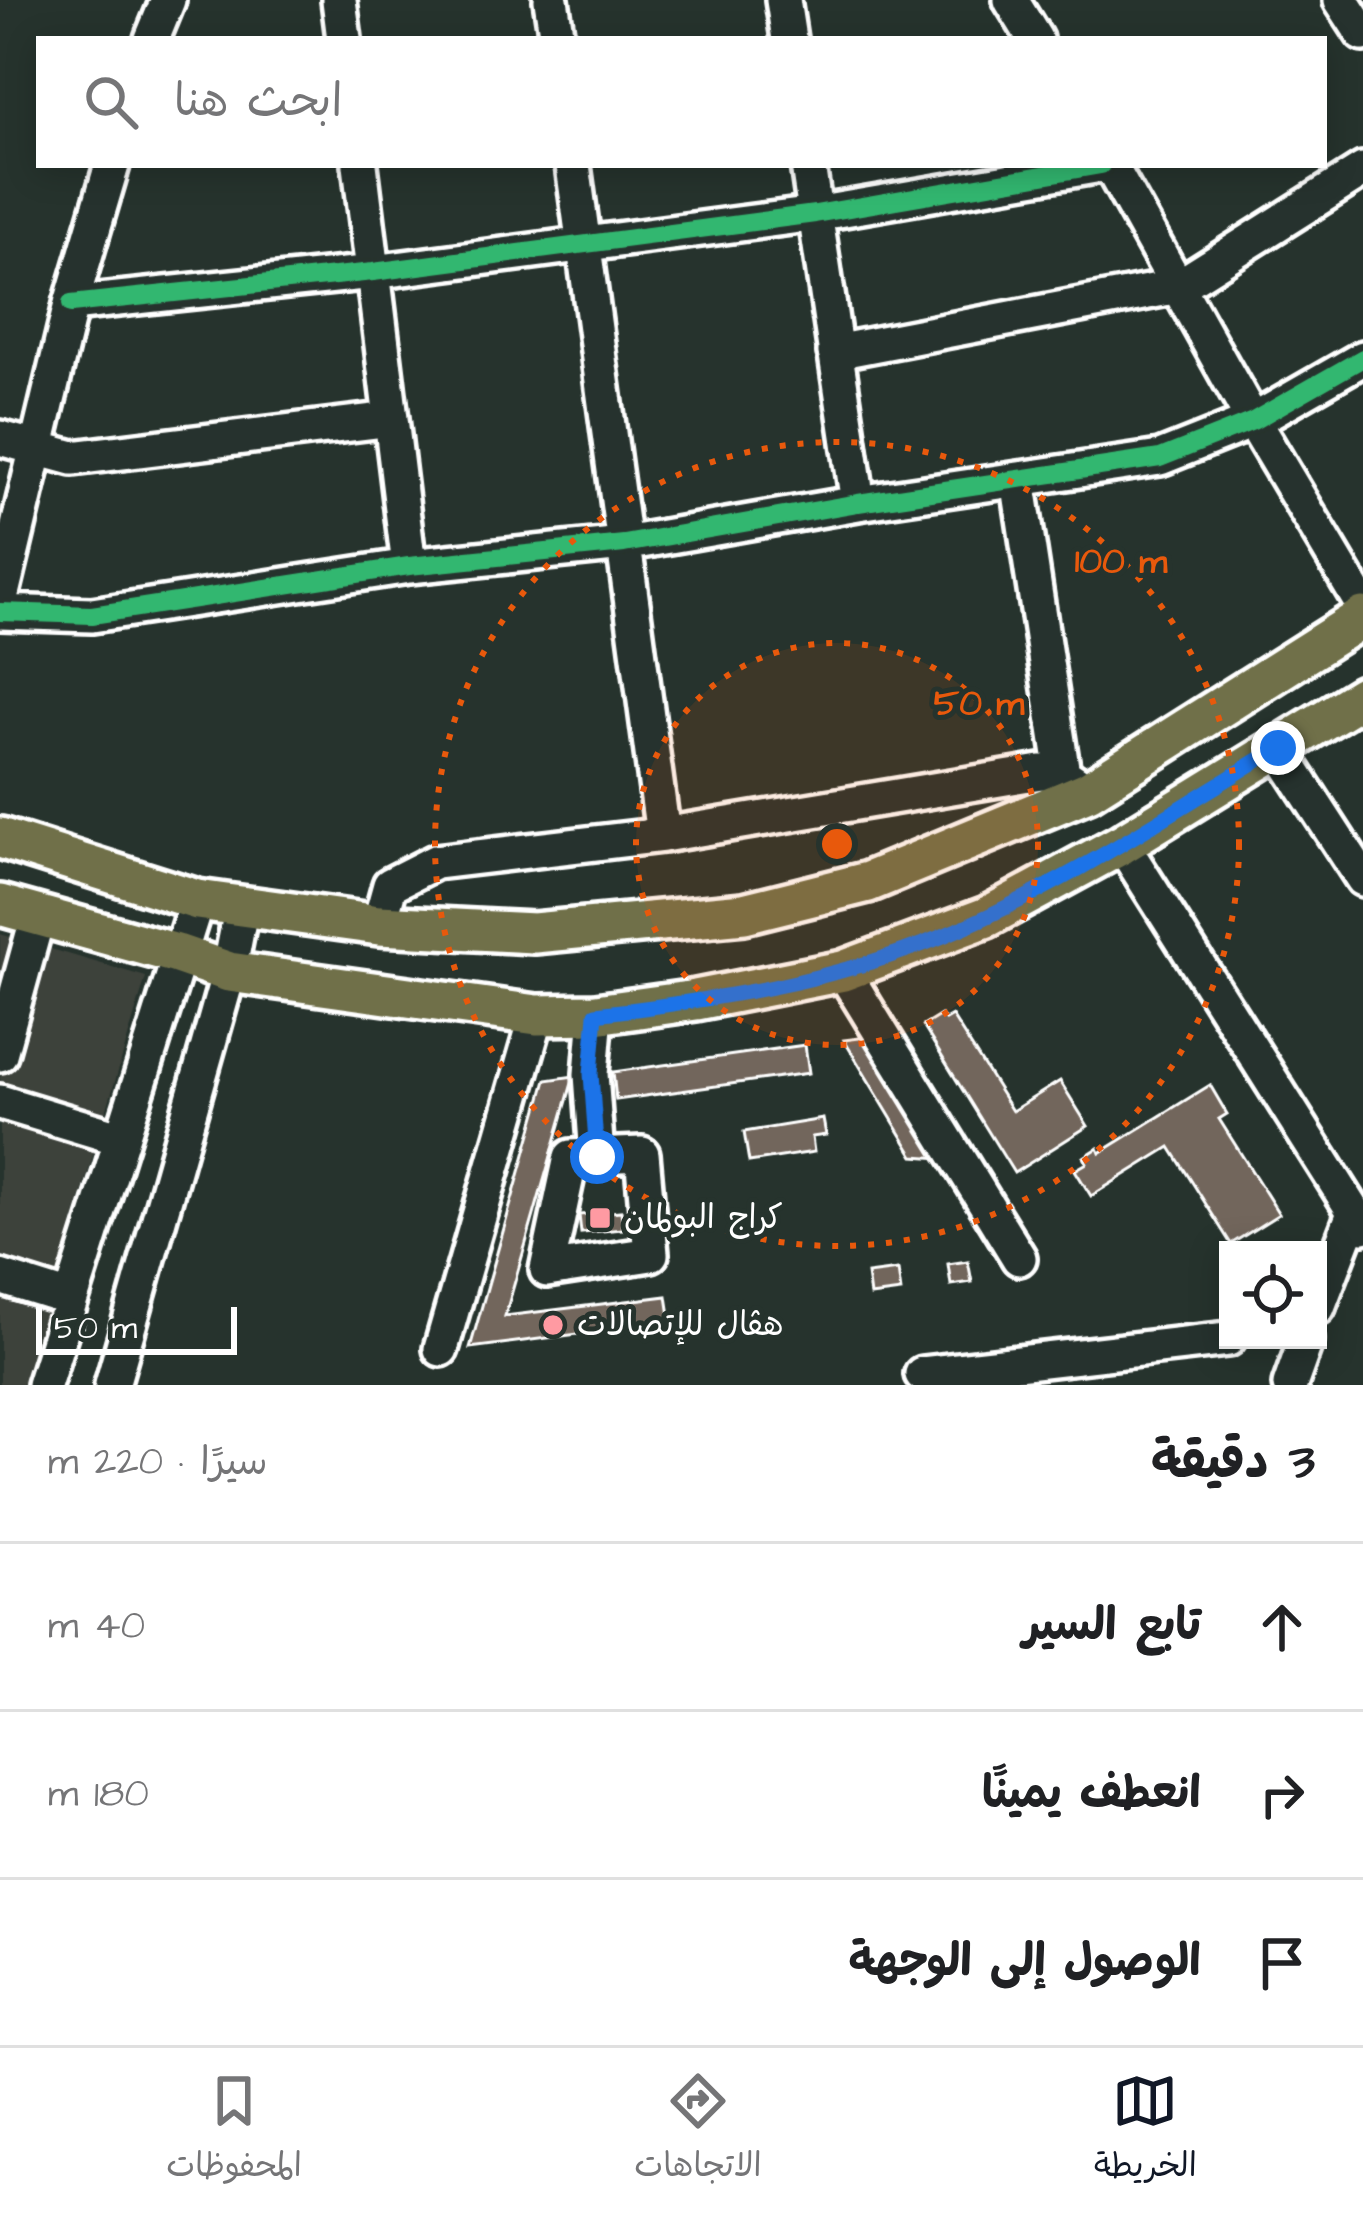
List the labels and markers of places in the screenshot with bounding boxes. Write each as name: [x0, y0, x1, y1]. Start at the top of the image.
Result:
centre of rings: [816, 823, 858, 865]
place label: كراج البولمان: [624, 1195, 783, 1241]
marker: كراج البولمان: [587, 1205, 613, 1231]
place label: هڤال للإتصالات: [577, 1302, 784, 1348]
marker: هڤال للإتصالات: [540, 1312, 566, 1338]

